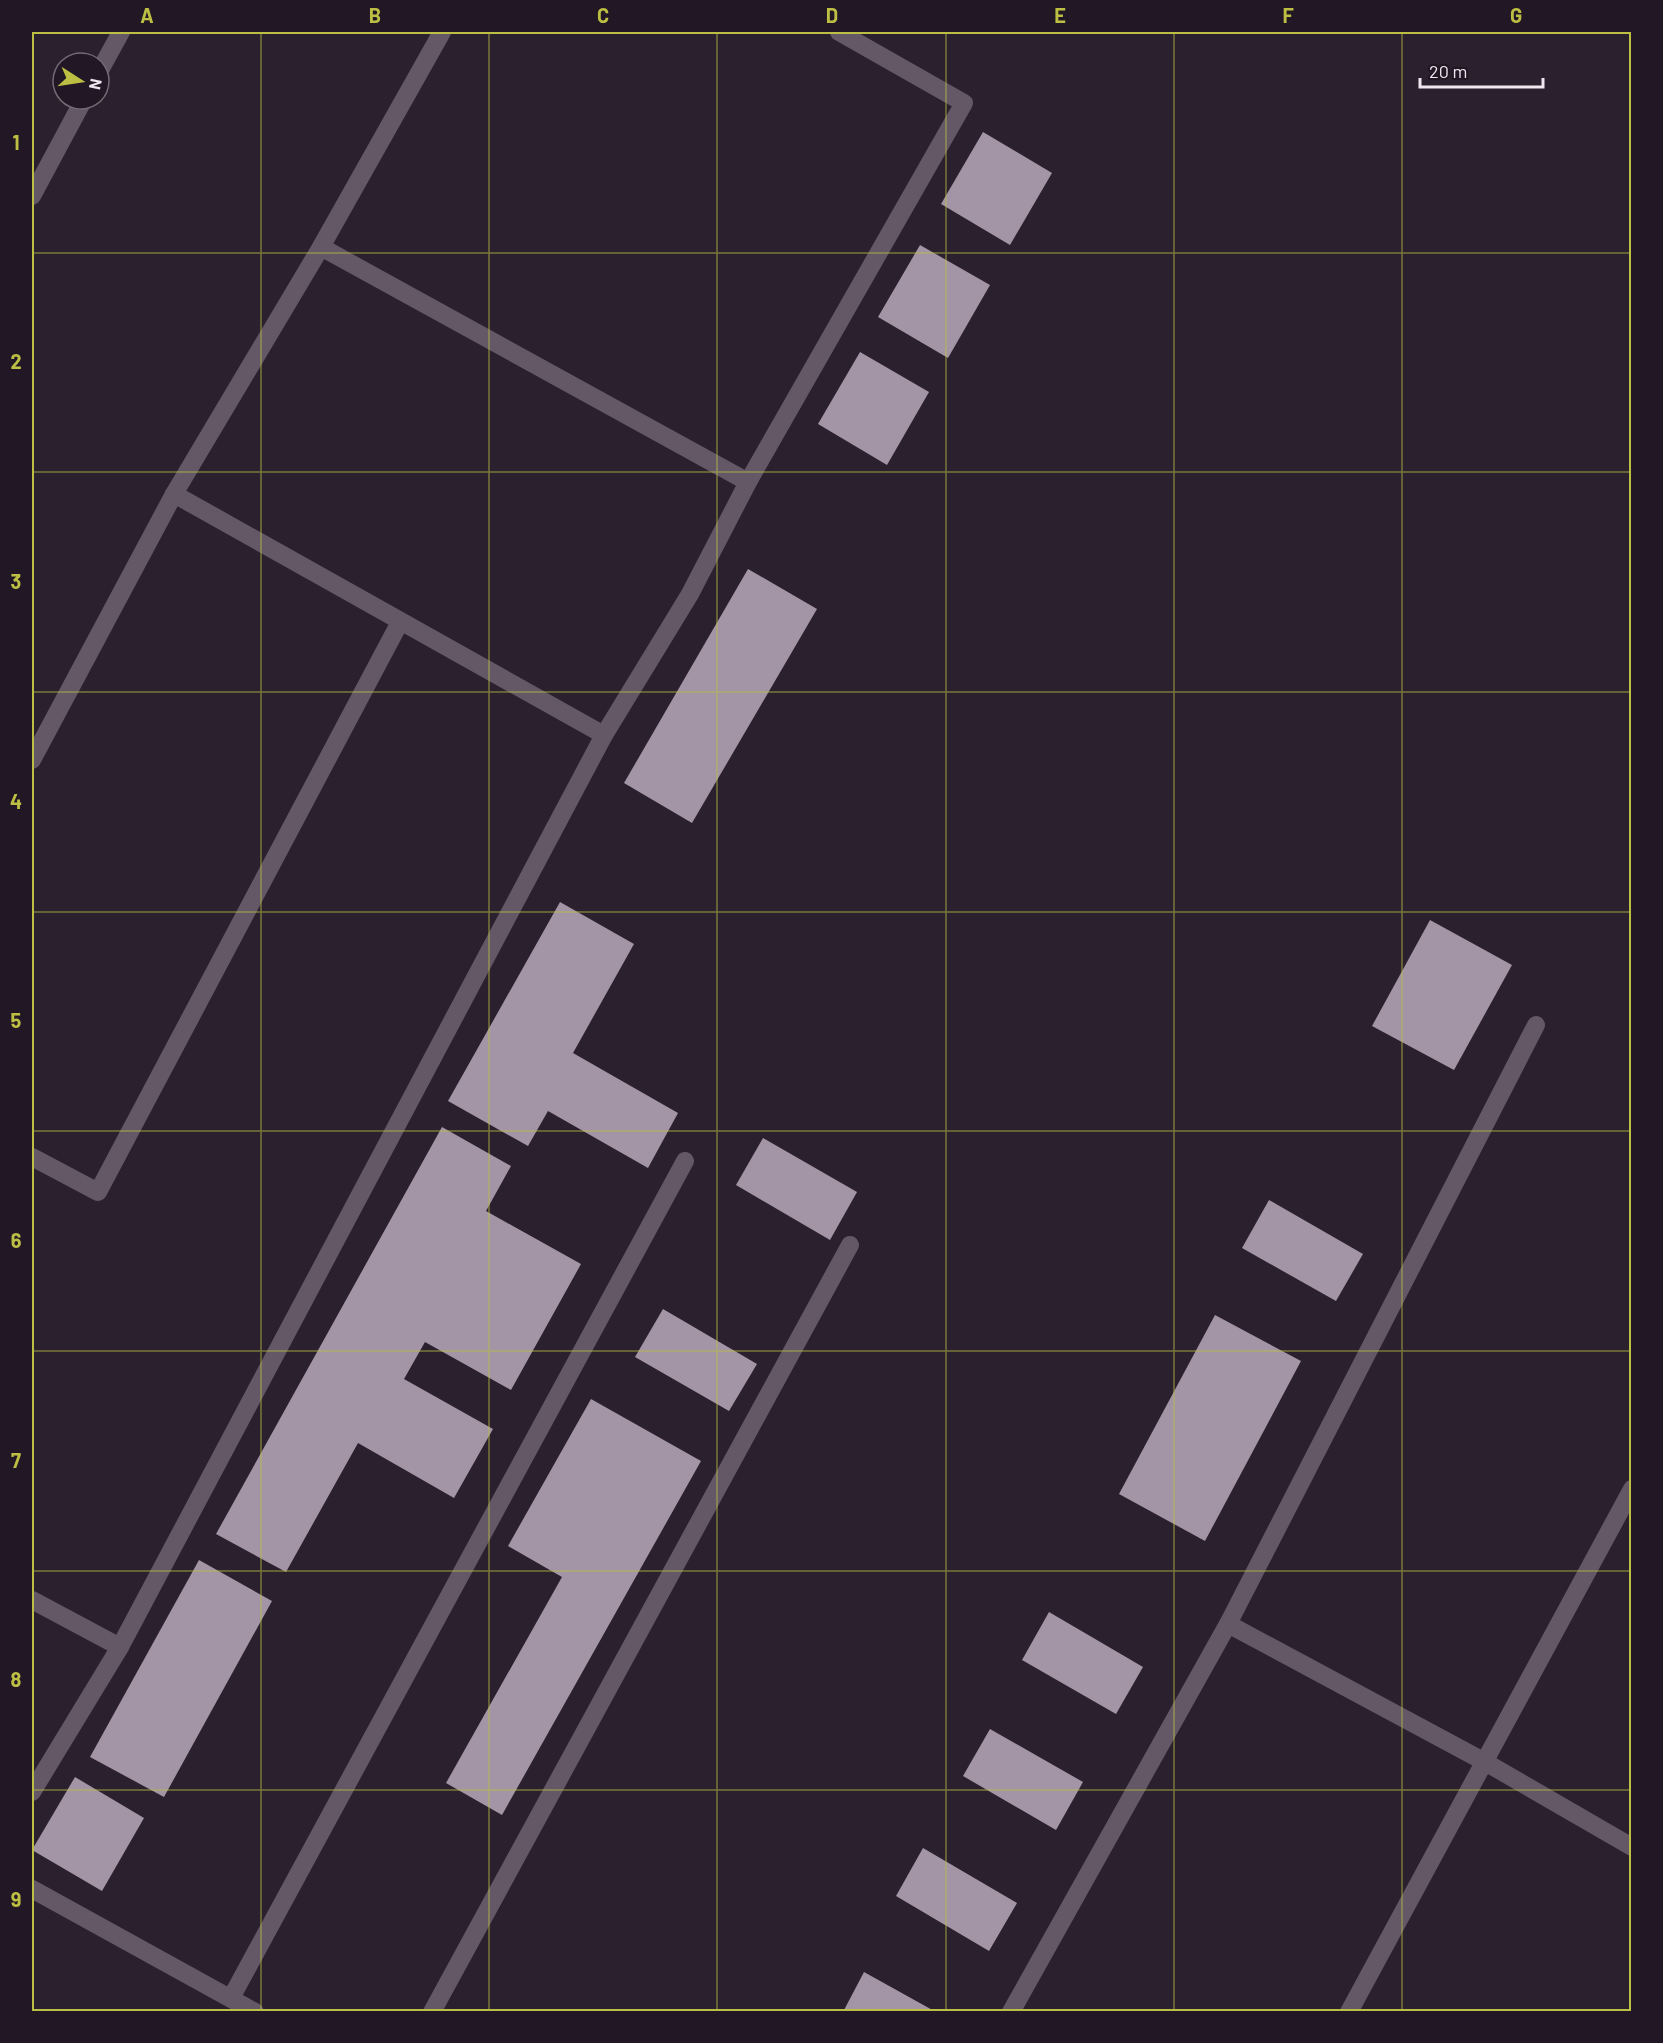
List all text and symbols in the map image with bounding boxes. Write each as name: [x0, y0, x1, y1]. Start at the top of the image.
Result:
text: A: [140, 3, 154, 27]
text: B: [369, 3, 381, 27]
text: C: [597, 3, 609, 27]
text: D: [826, 3, 838, 27]
text: E: [1054, 3, 1066, 27]
text: F: [1282, 3, 1294, 27]
text: G: [1510, 3, 1522, 27]
north arrow: [51, 51, 111, 111]
scale bar: [1420, 51, 1543, 89]
text: 20 m: [1429, 60, 1467, 82]
text: N: [86, 77, 107, 91]
text: 1: [12, 130, 20, 154]
text: 2: [10, 349, 22, 373]
text: 3: [11, 569, 21, 593]
text: 4: [10, 789, 22, 813]
text: 5: [11, 1008, 22, 1032]
text: 6: [11, 1228, 22, 1252]
text: 7: [11, 1448, 21, 1472]
text: 8: [11, 1667, 22, 1691]
text: 9: [11, 1887, 21, 1911]

